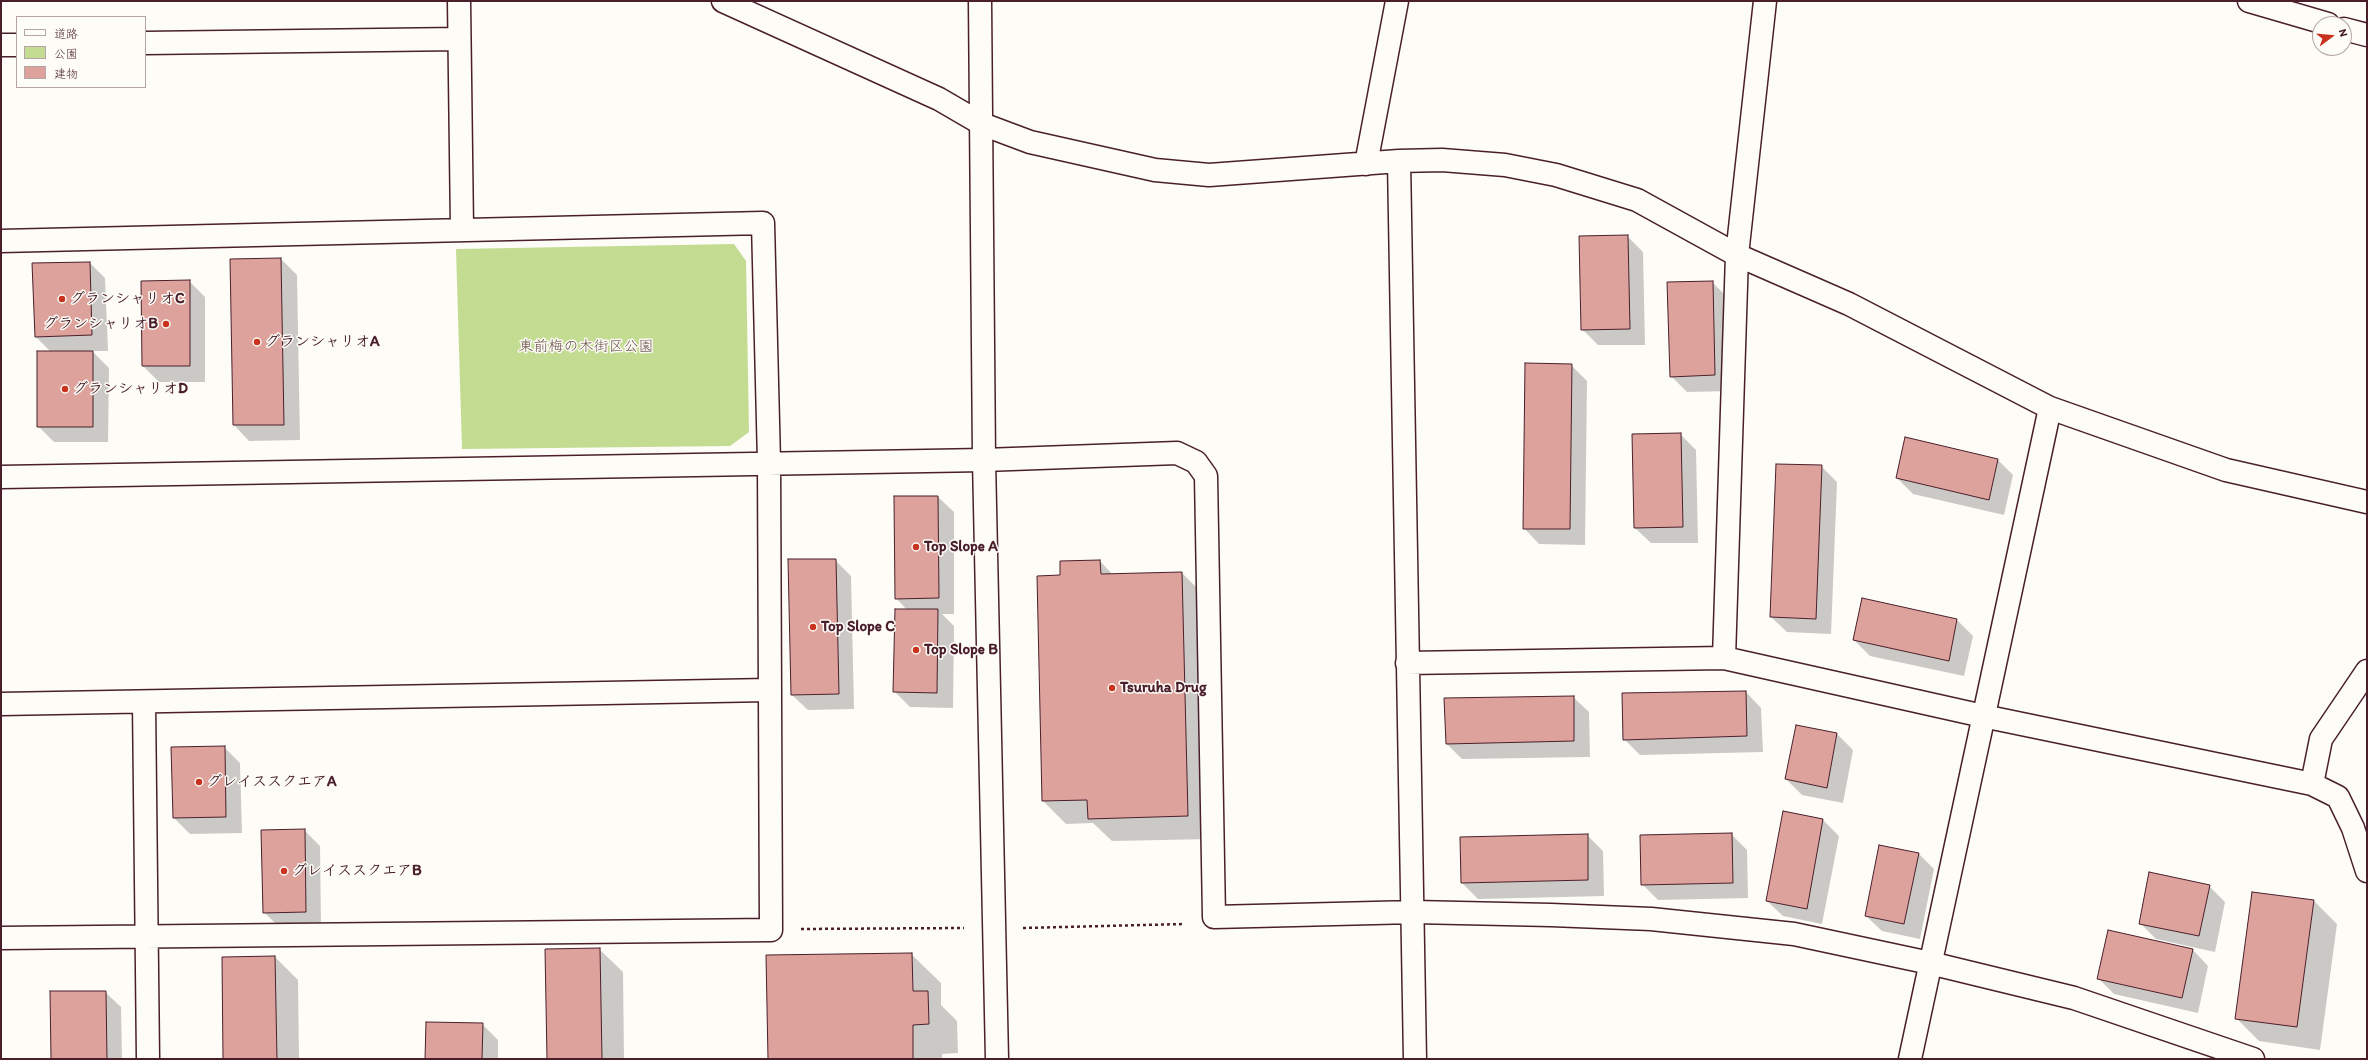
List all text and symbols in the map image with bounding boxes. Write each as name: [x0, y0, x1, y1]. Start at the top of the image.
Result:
legend: [16, 16, 146, 88]
north arrow: [2312, 16, 2352, 56]
text: 道路: [54, 27, 78, 41]
text: N: [2336, 27, 2350, 38]
text: 公園: [54, 47, 78, 61]
text: 建物: [54, 67, 78, 81]
place label: グランシャリオC: [70, 290, 185, 308]
marker: グランシャリオC: [57, 294, 67, 304]
place label: グランシャリオB: [43, 315, 158, 333]
marker: グランシャリオB: [161, 319, 171, 329]
place label: グランシャリオA: [265, 333, 380, 351]
marker: グランシャリオA: [252, 337, 262, 347]
park label: 東前梅の木街区公園: [519, 338, 653, 356]
place label: グランシャリオD: [73, 380, 188, 398]
marker: グランシャリオD: [60, 384, 70, 394]
place label: Top Slope A: [924, 538, 998, 556]
marker: Top Slope A: [911, 542, 921, 552]
place label: Top Slope C: [821, 618, 895, 636]
marker: Top Slope C: [808, 622, 818, 632]
place label: Top Slope B: [924, 641, 998, 659]
marker: Top Slope B: [911, 645, 921, 655]
place label: Tsuruha Drug: [1120, 679, 1207, 697]
marker: Tsuruha Drug: [1107, 683, 1117, 693]
place label: グレイススクエアA: [207, 773, 337, 791]
marker: グレイススクエアA: [194, 777, 204, 787]
place label: グレイススクエアB: [292, 862, 422, 880]
marker: グレイススクエアB: [279, 866, 289, 876]

